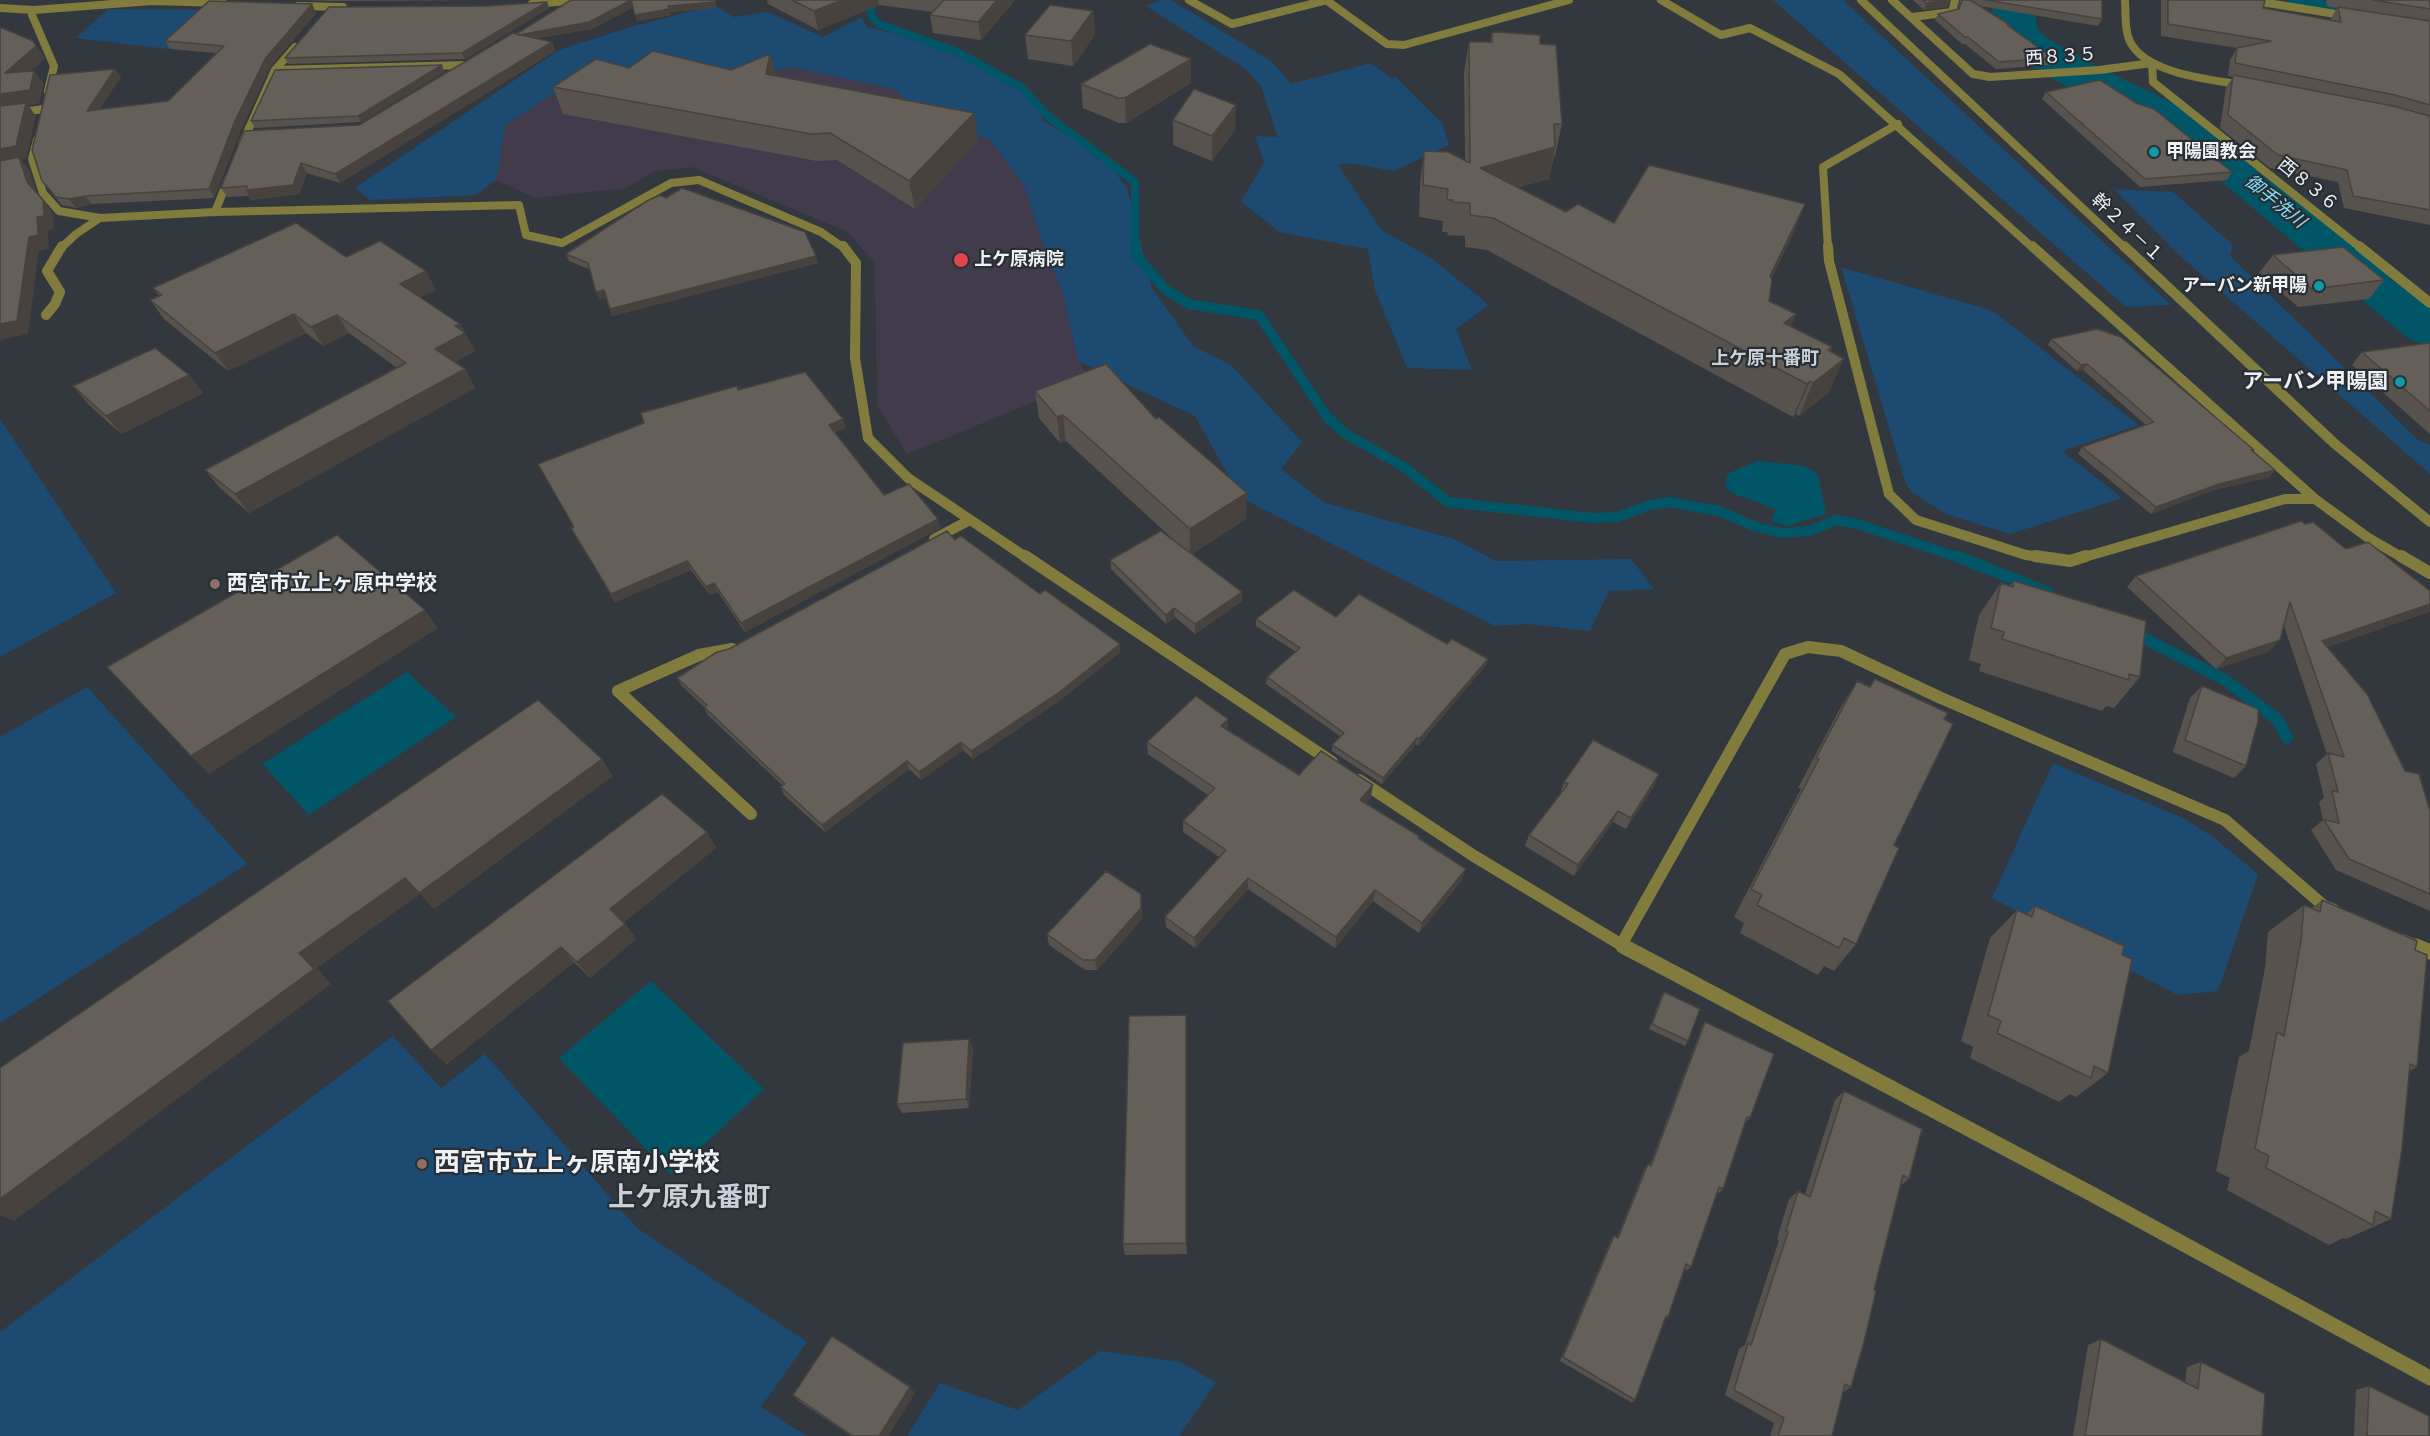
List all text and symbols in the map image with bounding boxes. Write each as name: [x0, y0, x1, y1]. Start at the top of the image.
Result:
street label: 西８３５: [2024, 44, 2098, 70]
place label: 甲陽園教会: [2166, 141, 2256, 163]
marker: 甲陽園教会: [2147, 145, 2161, 159]
street label: 西８３６: [2273, 154, 2343, 216]
water label: 御手洗川: [2240, 171, 2310, 233]
street label: 幹２４－１: [2087, 189, 2167, 267]
place label: 上ケ原病院: [974, 249, 1064, 271]
marker: 上ケ原病院: [952, 251, 970, 269]
place label: アーバン新甲陽: [2182, 275, 2307, 297]
marker: アーバン新甲陽: [2312, 279, 2326, 293]
district label: 上ケ原十番町: [1711, 348, 1819, 370]
place label: アーバン甲陽園: [2242, 369, 2388, 395]
marker: アーバン甲陽園: [2393, 375, 2407, 389]
place label: 西宮市立上ヶ原中学校: [227, 571, 437, 597]
marker: 西宮市立上ヶ原中学校: [208, 577, 222, 591]
place label: 西宮市立上ヶ原南小学校: [434, 1148, 720, 1180]
marker: 西宮市立上ヶ原南小学校: [415, 1157, 429, 1171]
district label: 上ケ原九番町: [608, 1182, 770, 1214]

